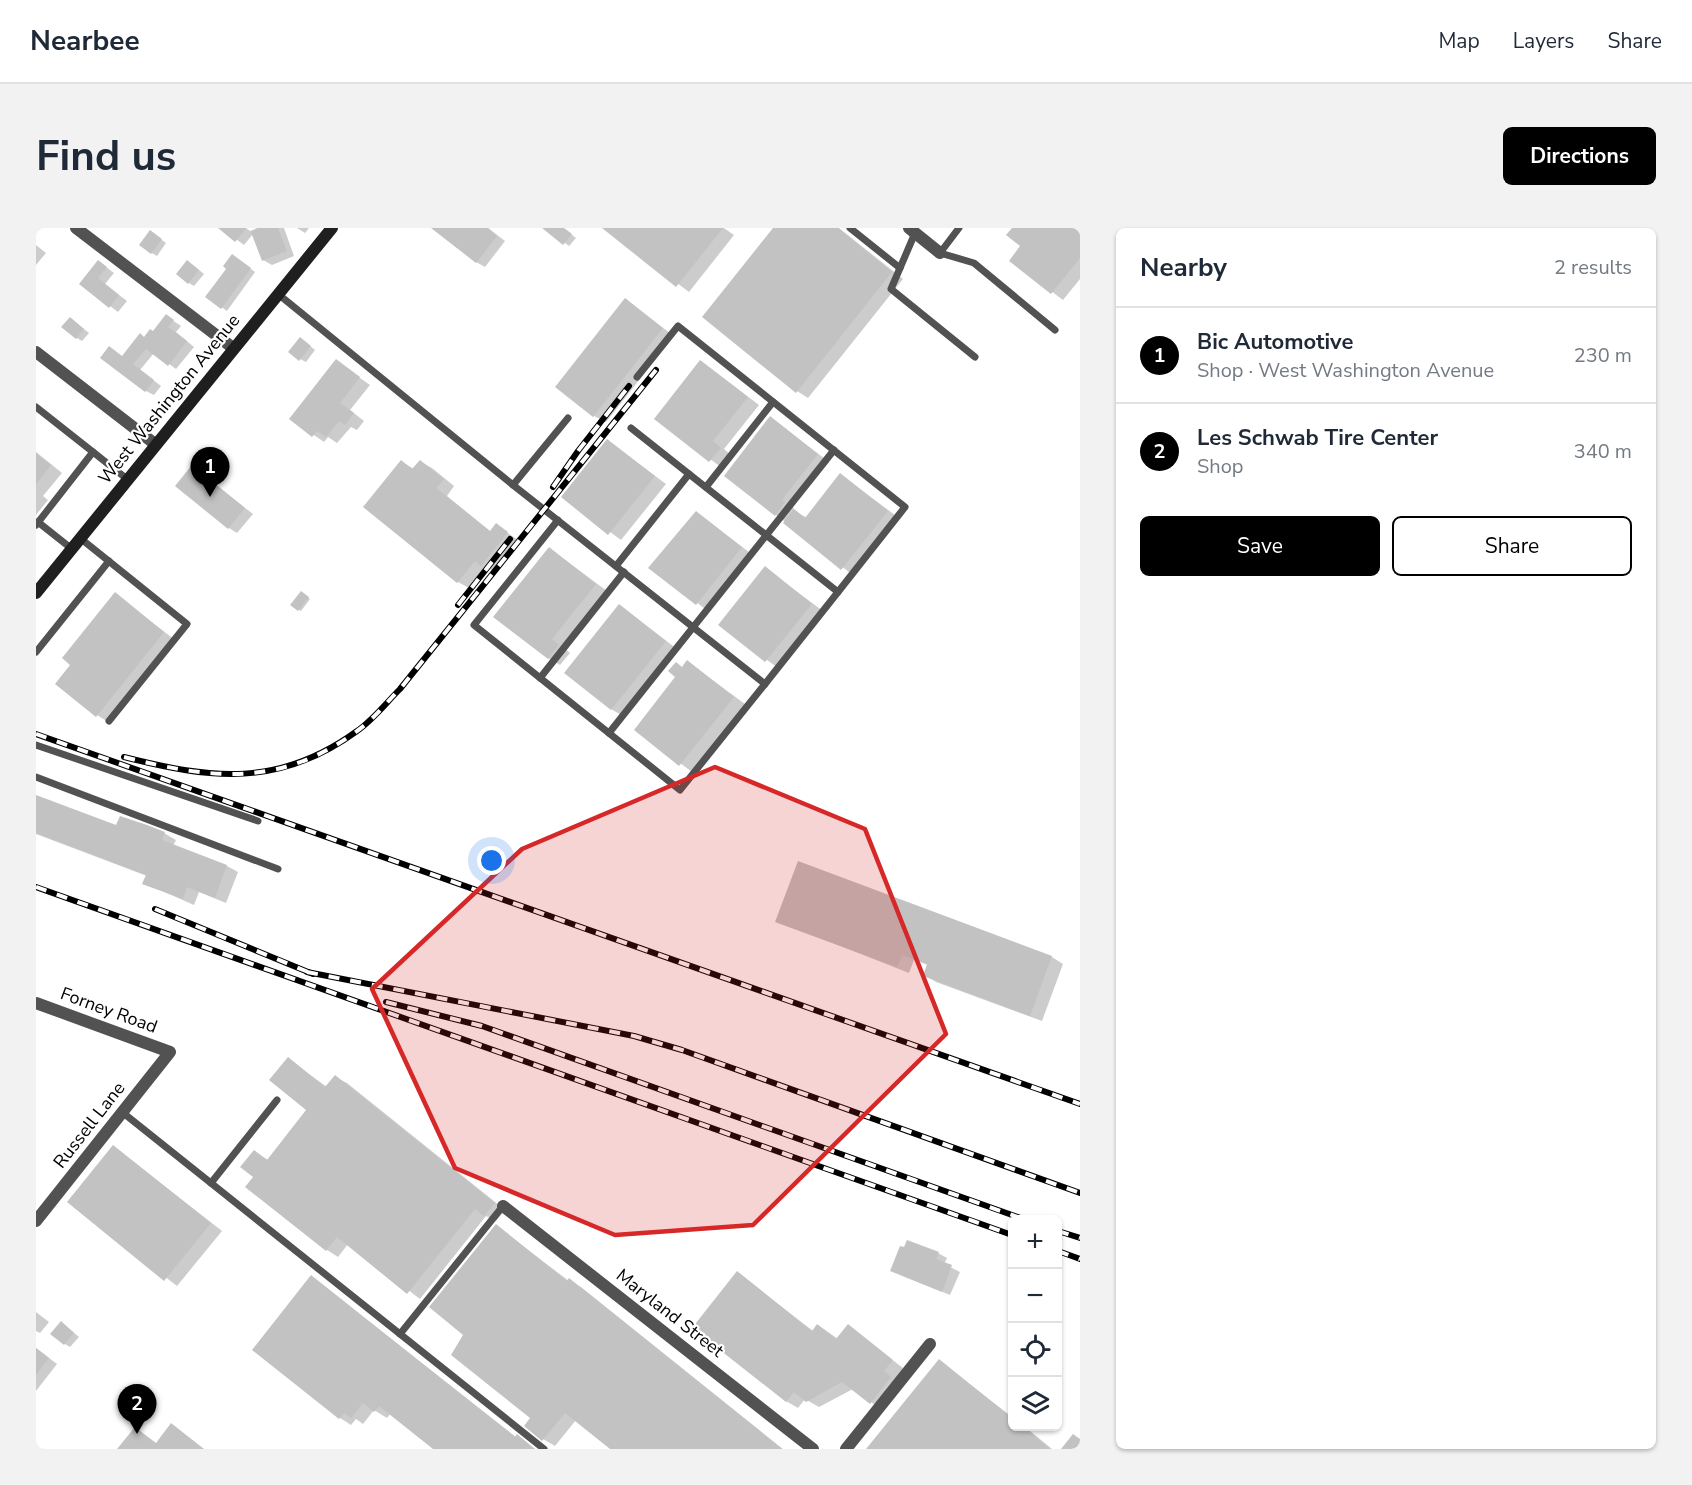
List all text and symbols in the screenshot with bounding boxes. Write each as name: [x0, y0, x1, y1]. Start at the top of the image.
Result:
text: Nearbee: [30, 22, 140, 60]
text: Map: [1438, 27, 1480, 55]
text: Layers: [1513, 27, 1574, 55]
text: Share: [1607, 27, 1662, 55]
button: Directions: [1503, 127, 1656, 185]
text: Find us: [36, 128, 176, 185]
text: Nearby: [1140, 250, 1227, 285]
text: 2 results: [1554, 254, 1632, 281]
street label: West Washington Avenue: [93, 309, 245, 489]
text: Bic Automotive: [1197, 327, 1353, 357]
text: 1: [1154, 342, 1166, 369]
text: 230 m: [1574, 342, 1632, 369]
text: Shop · West Washington Avenue: [1197, 357, 1494, 384]
text: Les Schwab Tire Center: [1197, 423, 1438, 453]
text: 2: [1154, 438, 1166, 465]
text: 340 m: [1574, 438, 1632, 465]
pin: 1: [190, 448, 230, 497]
text: Shop: [1197, 453, 1243, 480]
button: Save: [1140, 516, 1380, 576]
button: Share: [1392, 516, 1632, 576]
your location: [477, 846, 506, 875]
street label: Forney Road: [57, 981, 161, 1039]
street label: Russell Lane: [48, 1077, 130, 1173]
map controls: [1008, 1215, 1062, 1431]
button: +: [1008, 1215, 1062, 1269]
street label: Maryland Street: [611, 1263, 729, 1363]
button: −: [1008, 1269, 1062, 1323]
button: locate: [1008, 1323, 1062, 1377]
button: layers: [1008, 1377, 1062, 1431]
pin: 2: [118, 1384, 156, 1434]

